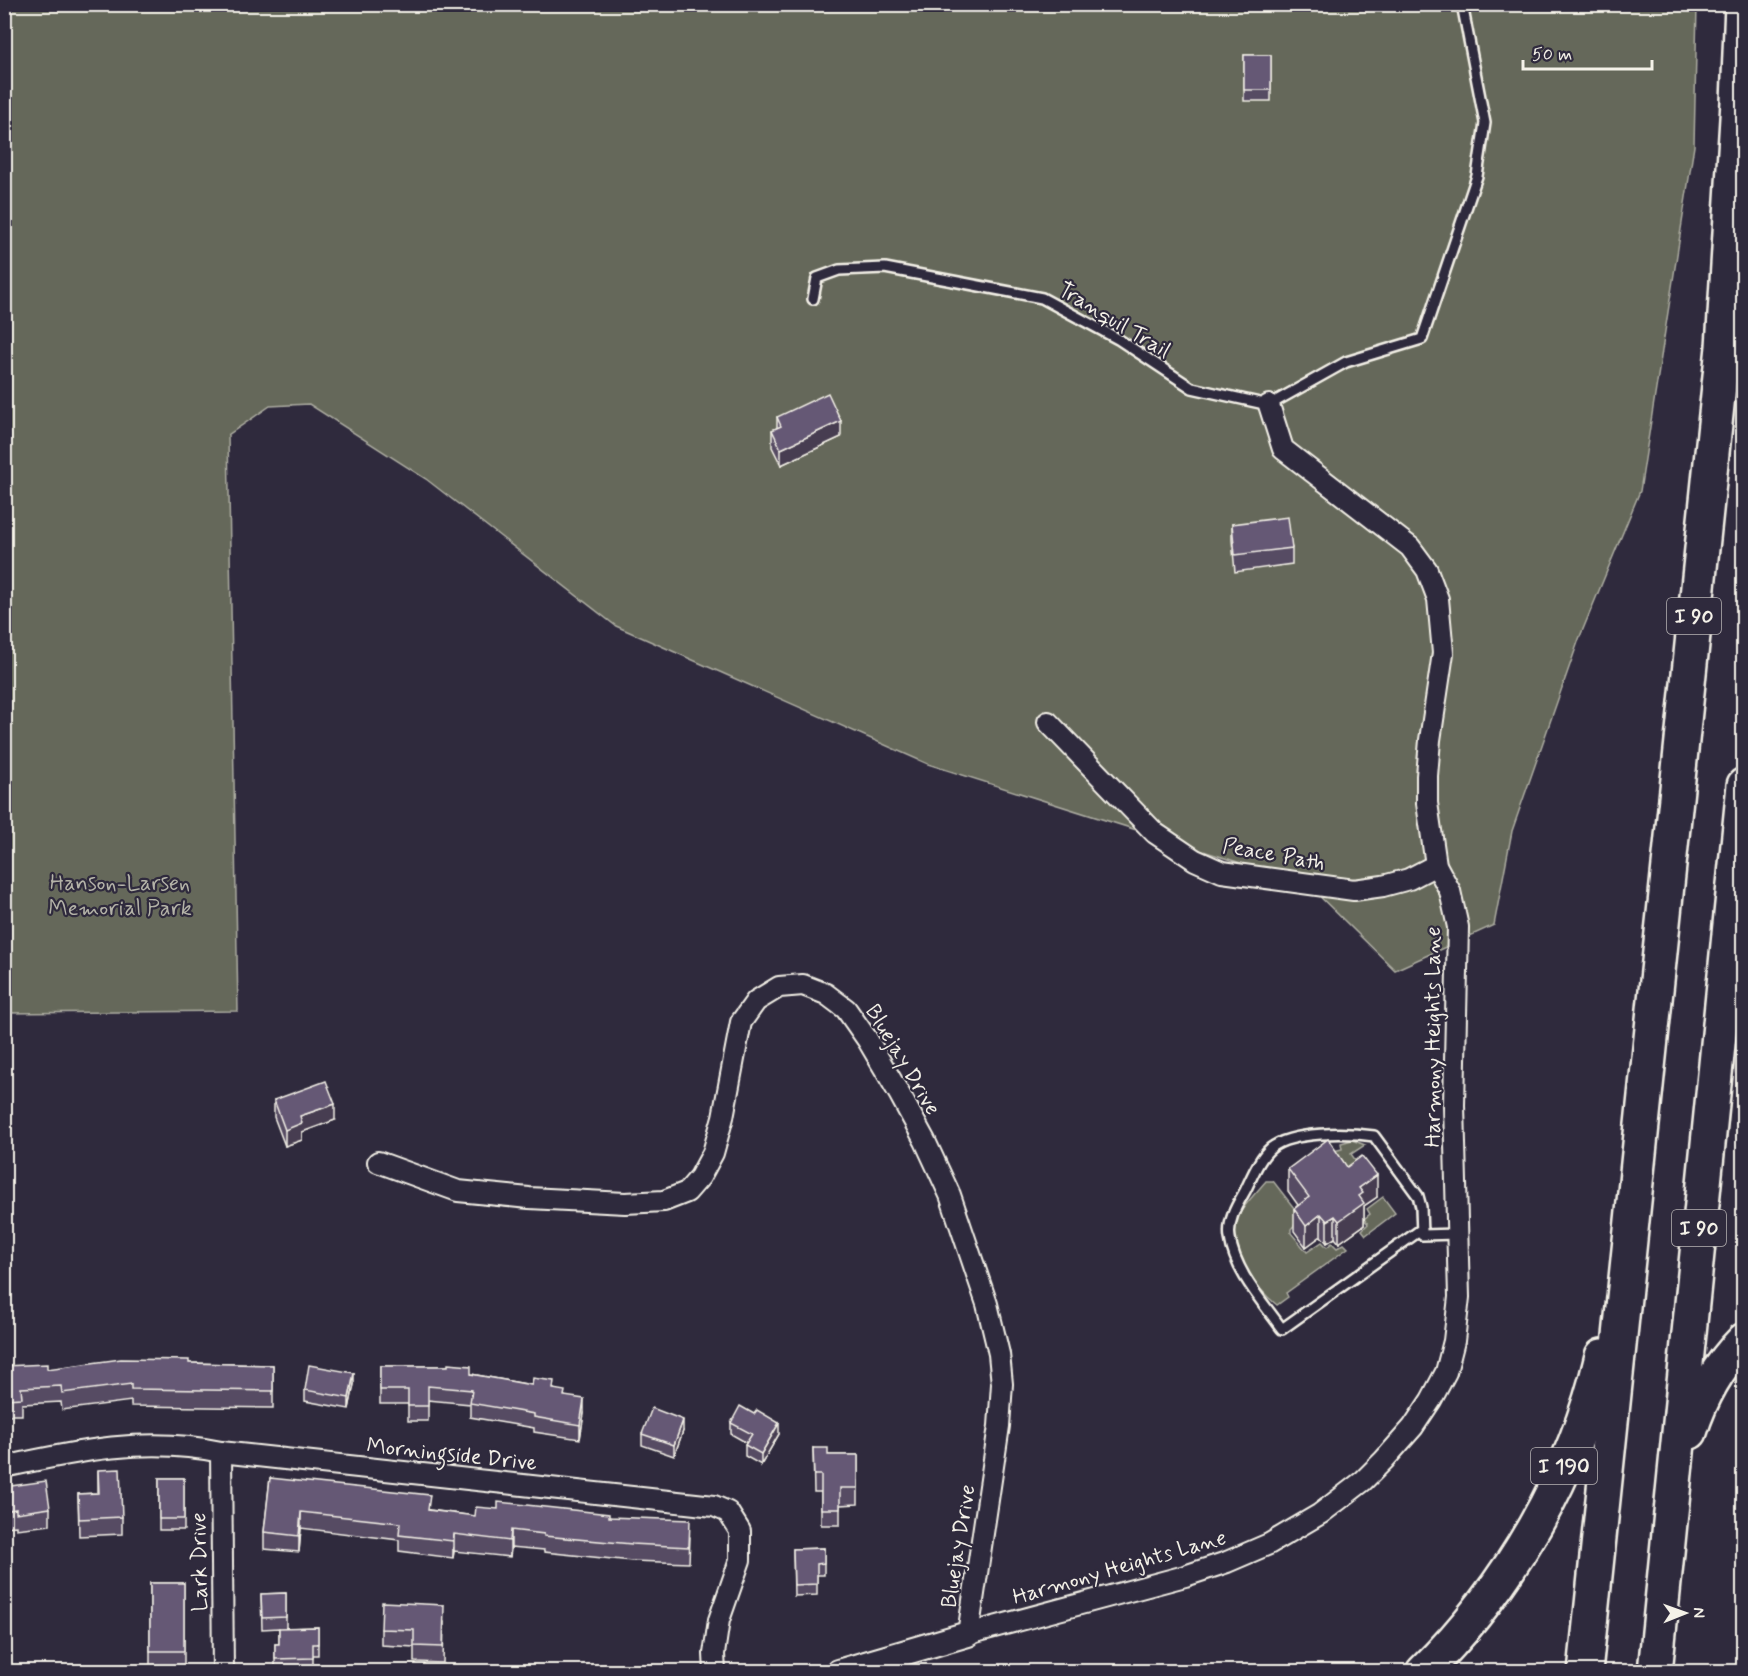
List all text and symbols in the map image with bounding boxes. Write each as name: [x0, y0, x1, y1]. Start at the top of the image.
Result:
scale bar: [1523, 33, 1652, 71]
text: 50 m: [1532, 43, 1572, 67]
street label: Tranquil Trail: [1053, 276, 1175, 365]
road number: I 90: [1667, 598, 1721, 634]
street label: Peace Path: [1220, 832, 1327, 878]
park label: Hanson-Larsen Memorial Park: [48, 870, 192, 923]
street label: Harmony Heights Lane: [1420, 926, 1449, 1148]
street label: Bluejay Drive: [858, 999, 946, 1121]
road number: I 90: [1672, 1210, 1726, 1246]
street label: Morningside Drive: [365, 1432, 538, 1481]
road number: I 190: [1531, 1448, 1597, 1484]
street label: Bluejay Drive: [935, 1483, 983, 1610]
street label: Lark Drive: [185, 1512, 215, 1612]
street label: Harmony Heights Lane: [1009, 1524, 1230, 1613]
north arrow: [1655, 1583, 1715, 1643]
text: N: [1688, 1607, 1709, 1618]

